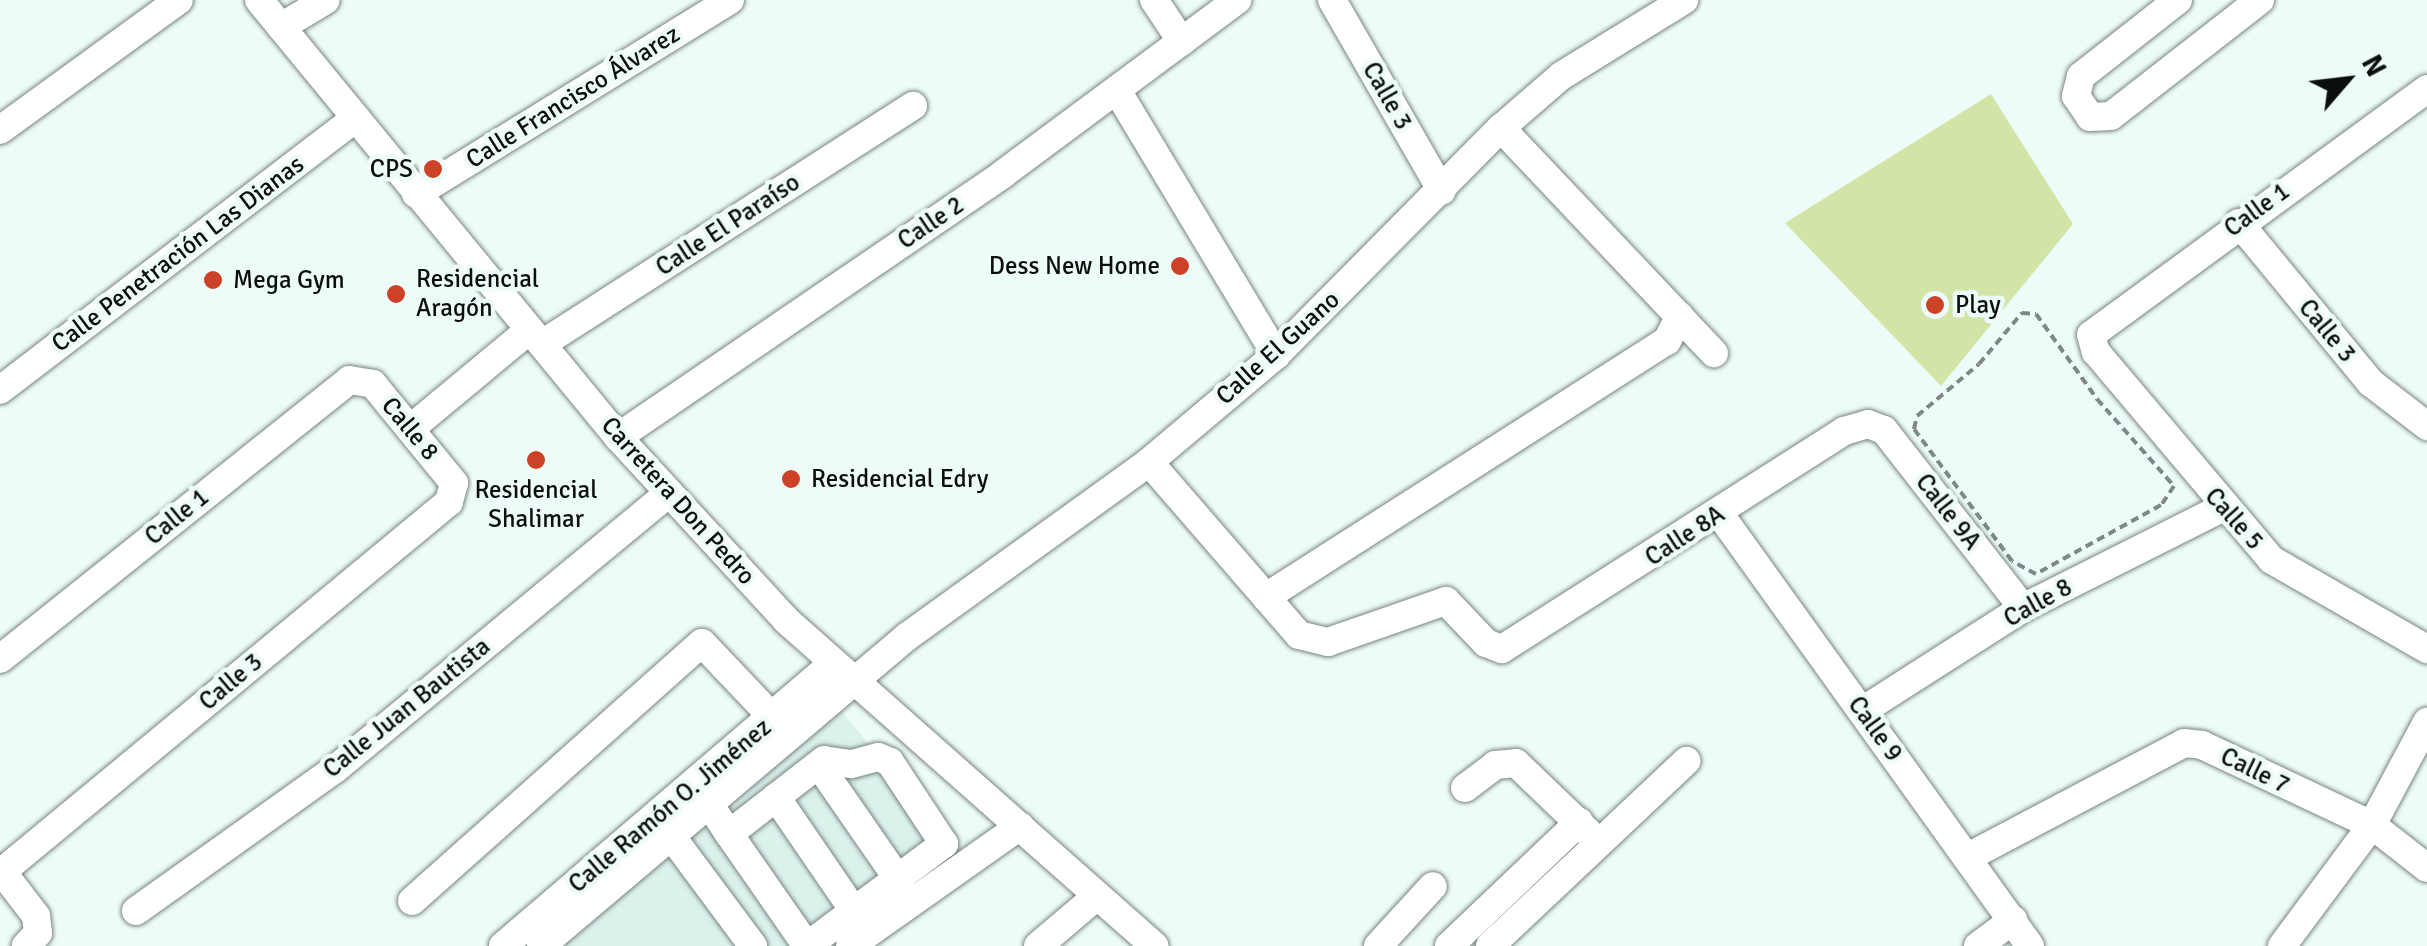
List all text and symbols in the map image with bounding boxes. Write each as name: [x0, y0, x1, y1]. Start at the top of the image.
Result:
street label: Calle Francisco Álvarez: [461, 19, 685, 175]
north arrow: [2297, 30, 2397, 130]
text: N: [2354, 49, 2393, 82]
street label: Calle 3: [1356, 57, 1418, 135]
street label: Calle Penetración Las Dianas: [46, 149, 310, 359]
place label: CPS: [370, 154, 413, 184]
marker: CPS: [422, 158, 444, 180]
street label: Calle El Paraíso: [650, 167, 806, 283]
street label: Calle 1: [2219, 176, 2295, 244]
street label: Calle 2: [892, 190, 970, 256]
place label: Dess New Home: [989, 251, 1160, 281]
marker: Dess New Home: [1169, 255, 1191, 277]
place label: Mega Gym: [233, 265, 345, 295]
place label: Residencial Aragón: [416, 265, 539, 324]
marker: Mega Gym: [202, 269, 224, 291]
marker: Residencial Aragón: [385, 283, 407, 305]
street label: Calle El Guano: [1210, 285, 1346, 411]
place label: Play: [1955, 290, 2001, 320]
street label: Calle 3: [2292, 293, 2362, 369]
marker: Play: [1924, 294, 1946, 316]
street label: Calle 8: [375, 391, 445, 467]
street label: Carretera Don Pedro: [595, 411, 761, 591]
marker: Residencial Shalimar: [525, 449, 547, 471]
place label: Residencial Edry: [811, 464, 988, 494]
marker: Residencial Edry: [780, 468, 802, 490]
street label: Calle 9A: [1909, 468, 1987, 556]
place label: Residencial Shalimar: [474, 476, 598, 535]
street label: Calle 1: [139, 482, 215, 552]
street label: Calle 5: [2198, 482, 2270, 556]
street label: Calle 8A: [1640, 499, 1730, 573]
street label: Calle 8: [1999, 572, 2077, 634]
street label: Calle Juan Bautista: [318, 632, 496, 784]
street label: Calle 3: [193, 647, 269, 717]
street label: Calle 9: [1841, 691, 1909, 767]
street label: Calle Ramón O. Jiménez: [563, 713, 777, 899]
street label: Calle 7: [2215, 741, 2295, 801]

